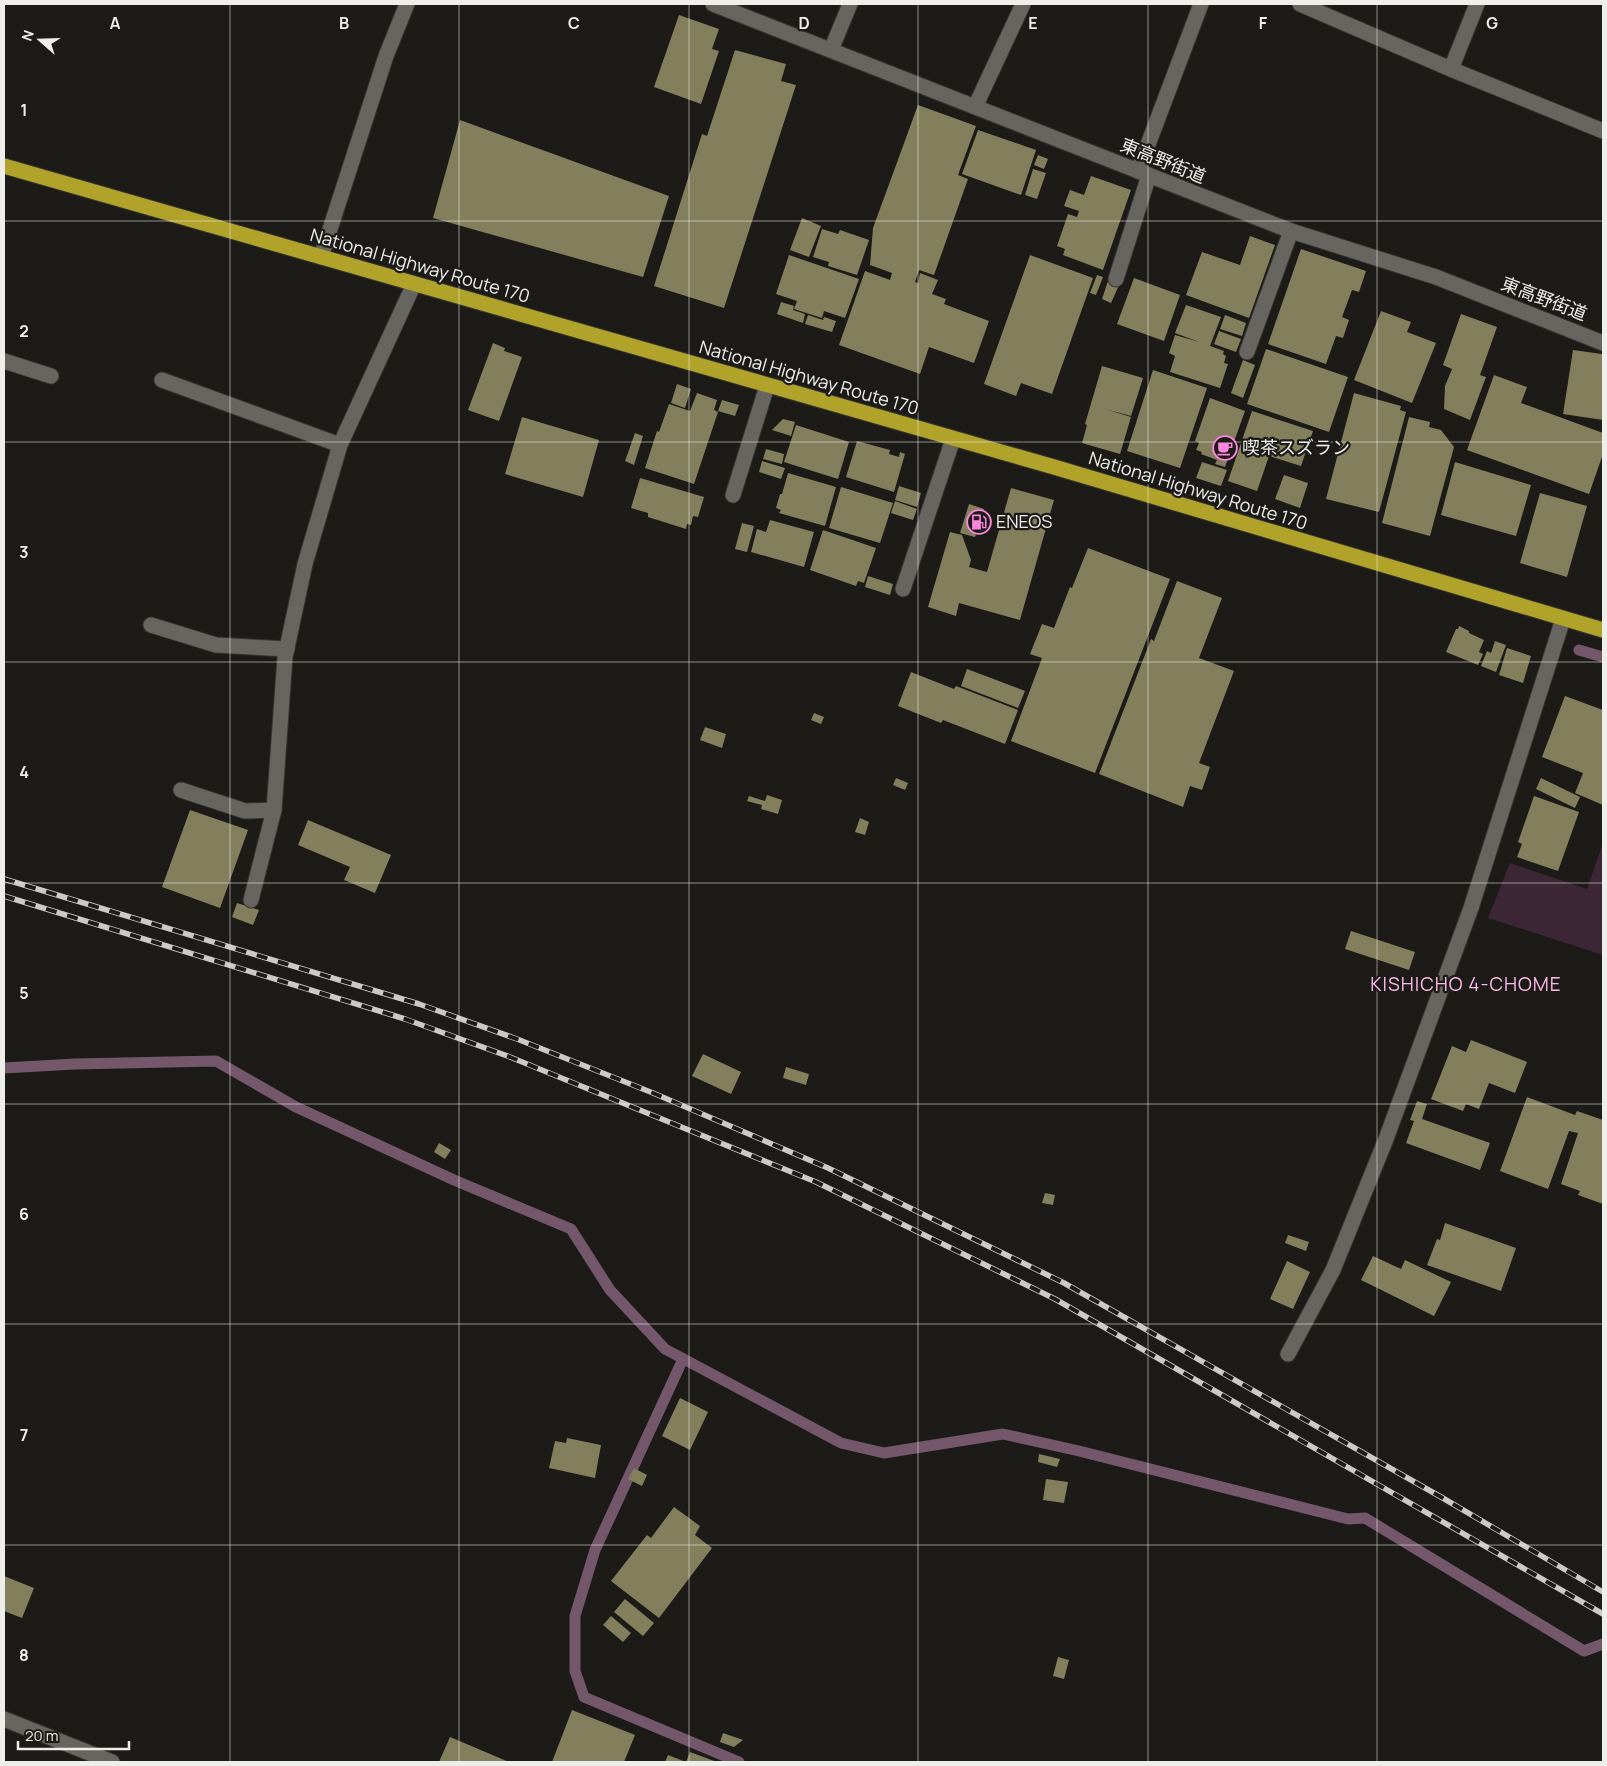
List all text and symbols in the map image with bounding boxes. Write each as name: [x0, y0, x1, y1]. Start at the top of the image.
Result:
text: A: [110, 12, 121, 34]
text: B: [339, 12, 349, 34]
text: C: [568, 12, 580, 34]
text: D: [798, 12, 810, 34]
text: E: [1028, 12, 1038, 34]
text: F: [1259, 12, 1268, 34]
text: G: [1486, 12, 1498, 34]
north arrow: [15, 15, 65, 65]
text: N: [17, 27, 38, 43]
text: 1: [20, 99, 28, 121]
street label: 東高野街道: [1117, 132, 1210, 188]
street label: National Highway Route 170: [308, 222, 533, 308]
street label: 東高野街道: [1498, 271, 1591, 325]
text: 2: [19, 320, 29, 342]
street label: National Highway Route 170: [697, 334, 922, 420]
cafe icon: 喫茶スズラン: [1212, 435, 1238, 461]
place label: 喫茶スズラン: [1242, 435, 1350, 459]
street label: National Highway Route 170: [1086, 445, 1310, 535]
fuel station icon: ENEOS: [966, 509, 992, 535]
place label: ENEOS: [996, 509, 1052, 533]
text: 3: [19, 541, 29, 563]
text: 4: [19, 761, 29, 783]
district label: KISHICHO 4-CHOME: [1370, 971, 1562, 997]
text: 5: [19, 982, 29, 1004]
text: 6: [19, 1203, 29, 1225]
text: 7: [20, 1424, 28, 1446]
text: 8: [19, 1644, 29, 1666]
scale bar: [18, 1718, 129, 1750]
text: 20 m: [25, 1725, 58, 1746]

